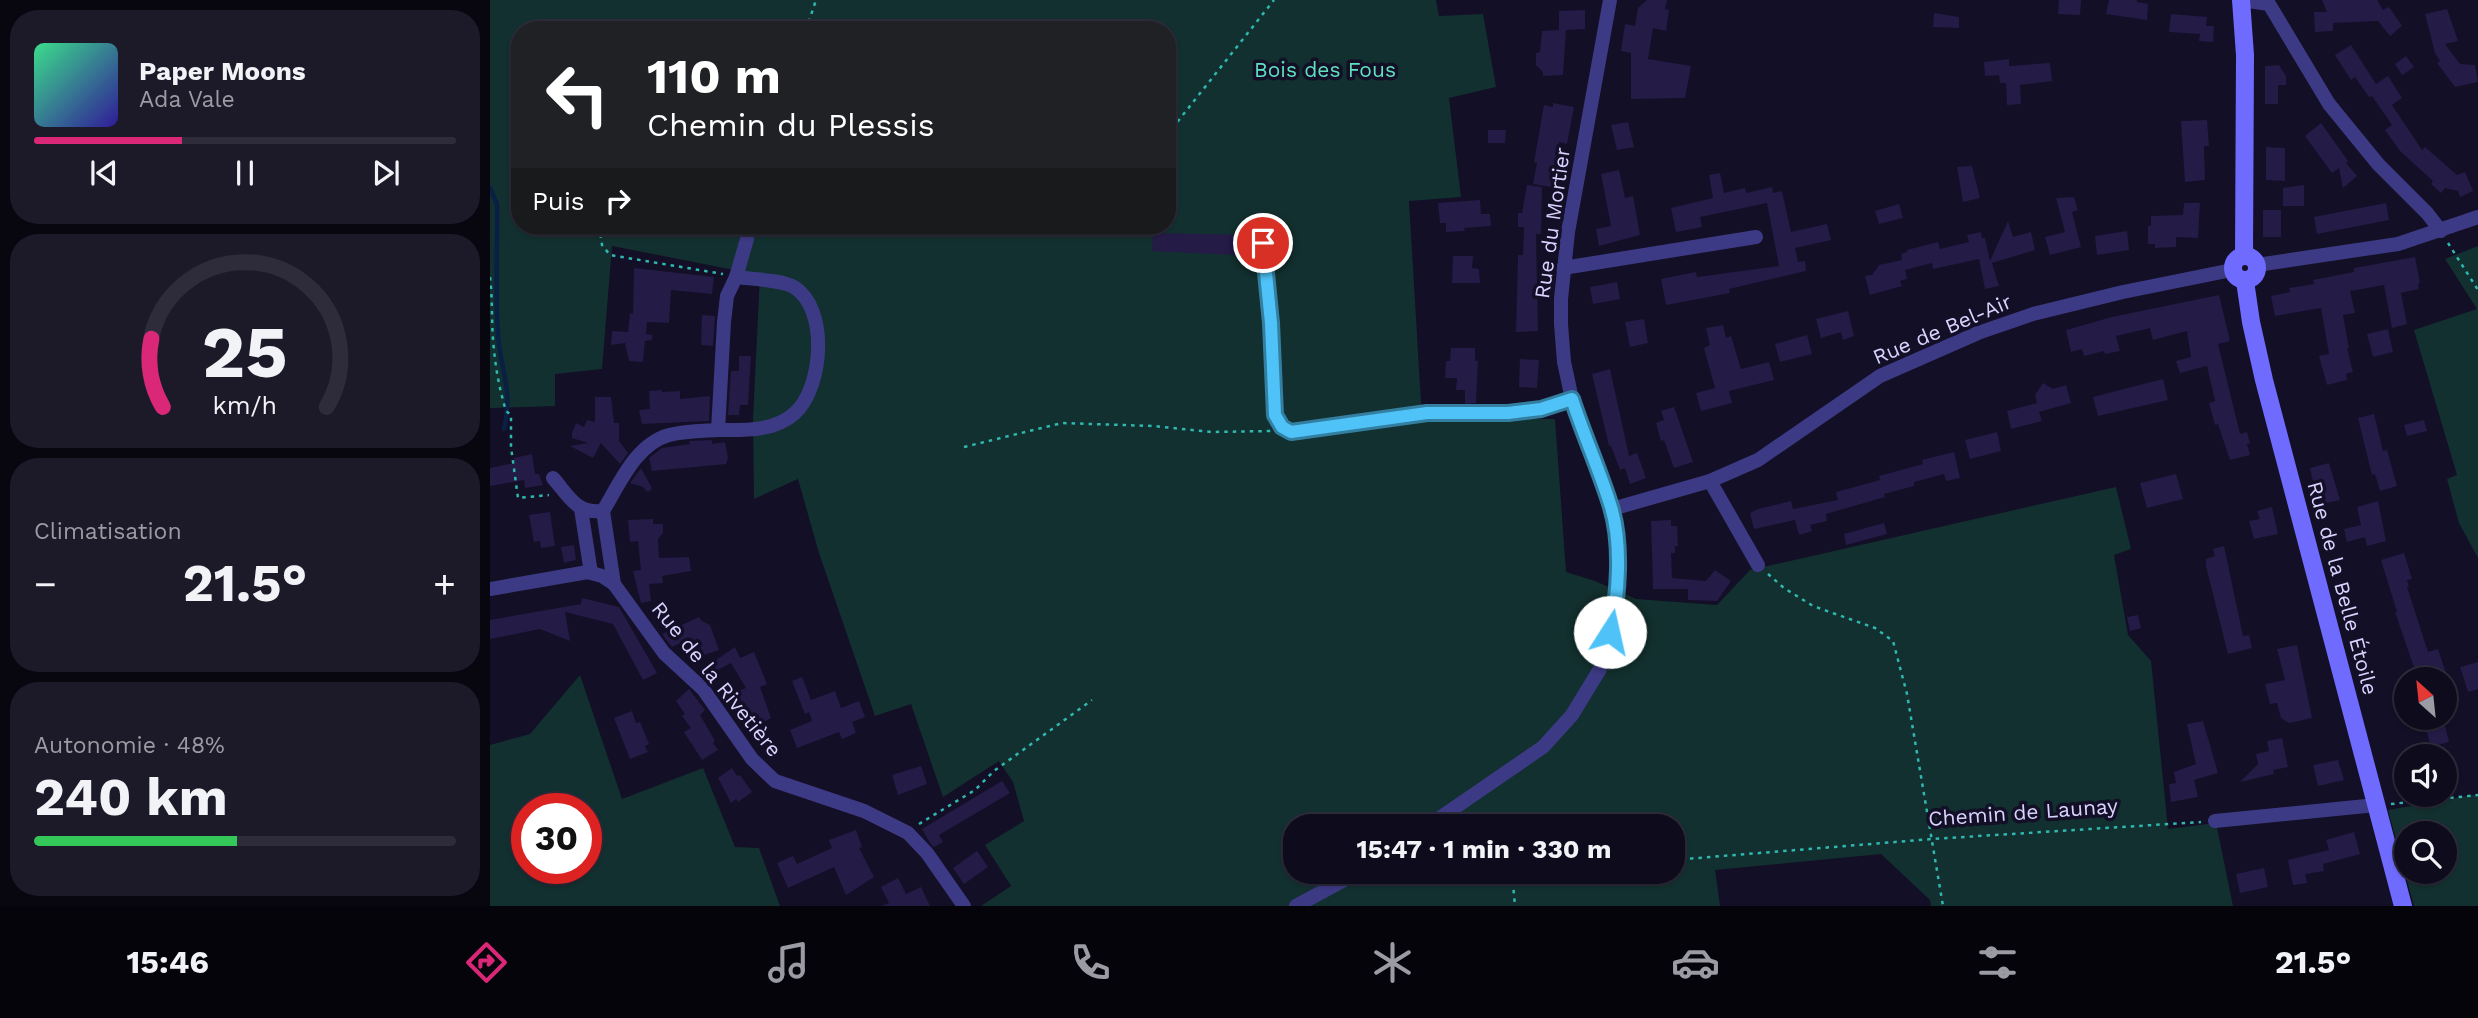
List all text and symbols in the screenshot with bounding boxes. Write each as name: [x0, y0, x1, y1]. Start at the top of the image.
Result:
text: 110 m: [647, 47, 781, 105]
icon: left: [532, 49, 623, 140]
text: Paper Moons: [139, 56, 306, 86]
park label: Bois des Fous: [1254, 57, 1396, 82]
text: Ada Vale: [139, 86, 235, 113]
text: Chemin du Plessis: [647, 106, 935, 144]
street label: Rue du Mortier: [1529, 145, 1575, 300]
icon: previous: [85, 154, 123, 192]
icon: pause: [226, 154, 264, 192]
icon: next: [367, 154, 405, 192]
icon: right: [599, 182, 637, 220]
text: Puis: [532, 186, 585, 216]
pin: [1233, 213, 1293, 273]
icon: arrive: [1244, 224, 1282, 262]
street label: Rue de Bel-Air: [1869, 288, 2015, 369]
text: 25: [202, 309, 288, 395]
text: km/h: [213, 391, 277, 420]
street label: Rue de la Belle Étoile: [2302, 479, 2384, 697]
text: Climatisation: [34, 518, 182, 545]
text: 21.5°: [183, 553, 307, 614]
text: −: [34, 562, 57, 606]
text: +: [433, 562, 456, 606]
position arrow: [1573, 595, 1647, 669]
street label: Rue de la Rivetière: [647, 596, 787, 762]
north arrow: [2394, 667, 2457, 730]
map controls: [2394, 667, 2457, 884]
text: Autonomie · 48%: [34, 732, 225, 759]
button: sound: [2394, 744, 2457, 807]
text: 240 km: [34, 767, 228, 828]
speed limit sign: 30: [511, 793, 602, 884]
street label: Chemin de Launay: [1927, 793, 2119, 831]
button: search: [2394, 821, 2457, 884]
text: 15:47 · 1 min · 330 m: [1357, 834, 1611, 864]
icon: directions: [462, 938, 511, 987]
icon: music: [764, 938, 813, 987]
icon: phone: [1066, 938, 1115, 987]
icon: climate: [1368, 938, 1417, 987]
icon: car: [1671, 938, 1720, 987]
icon: filters: [1973, 938, 2022, 987]
text: 15:46: [127, 943, 209, 981]
text: 21.5°: [2275, 943, 2351, 981]

